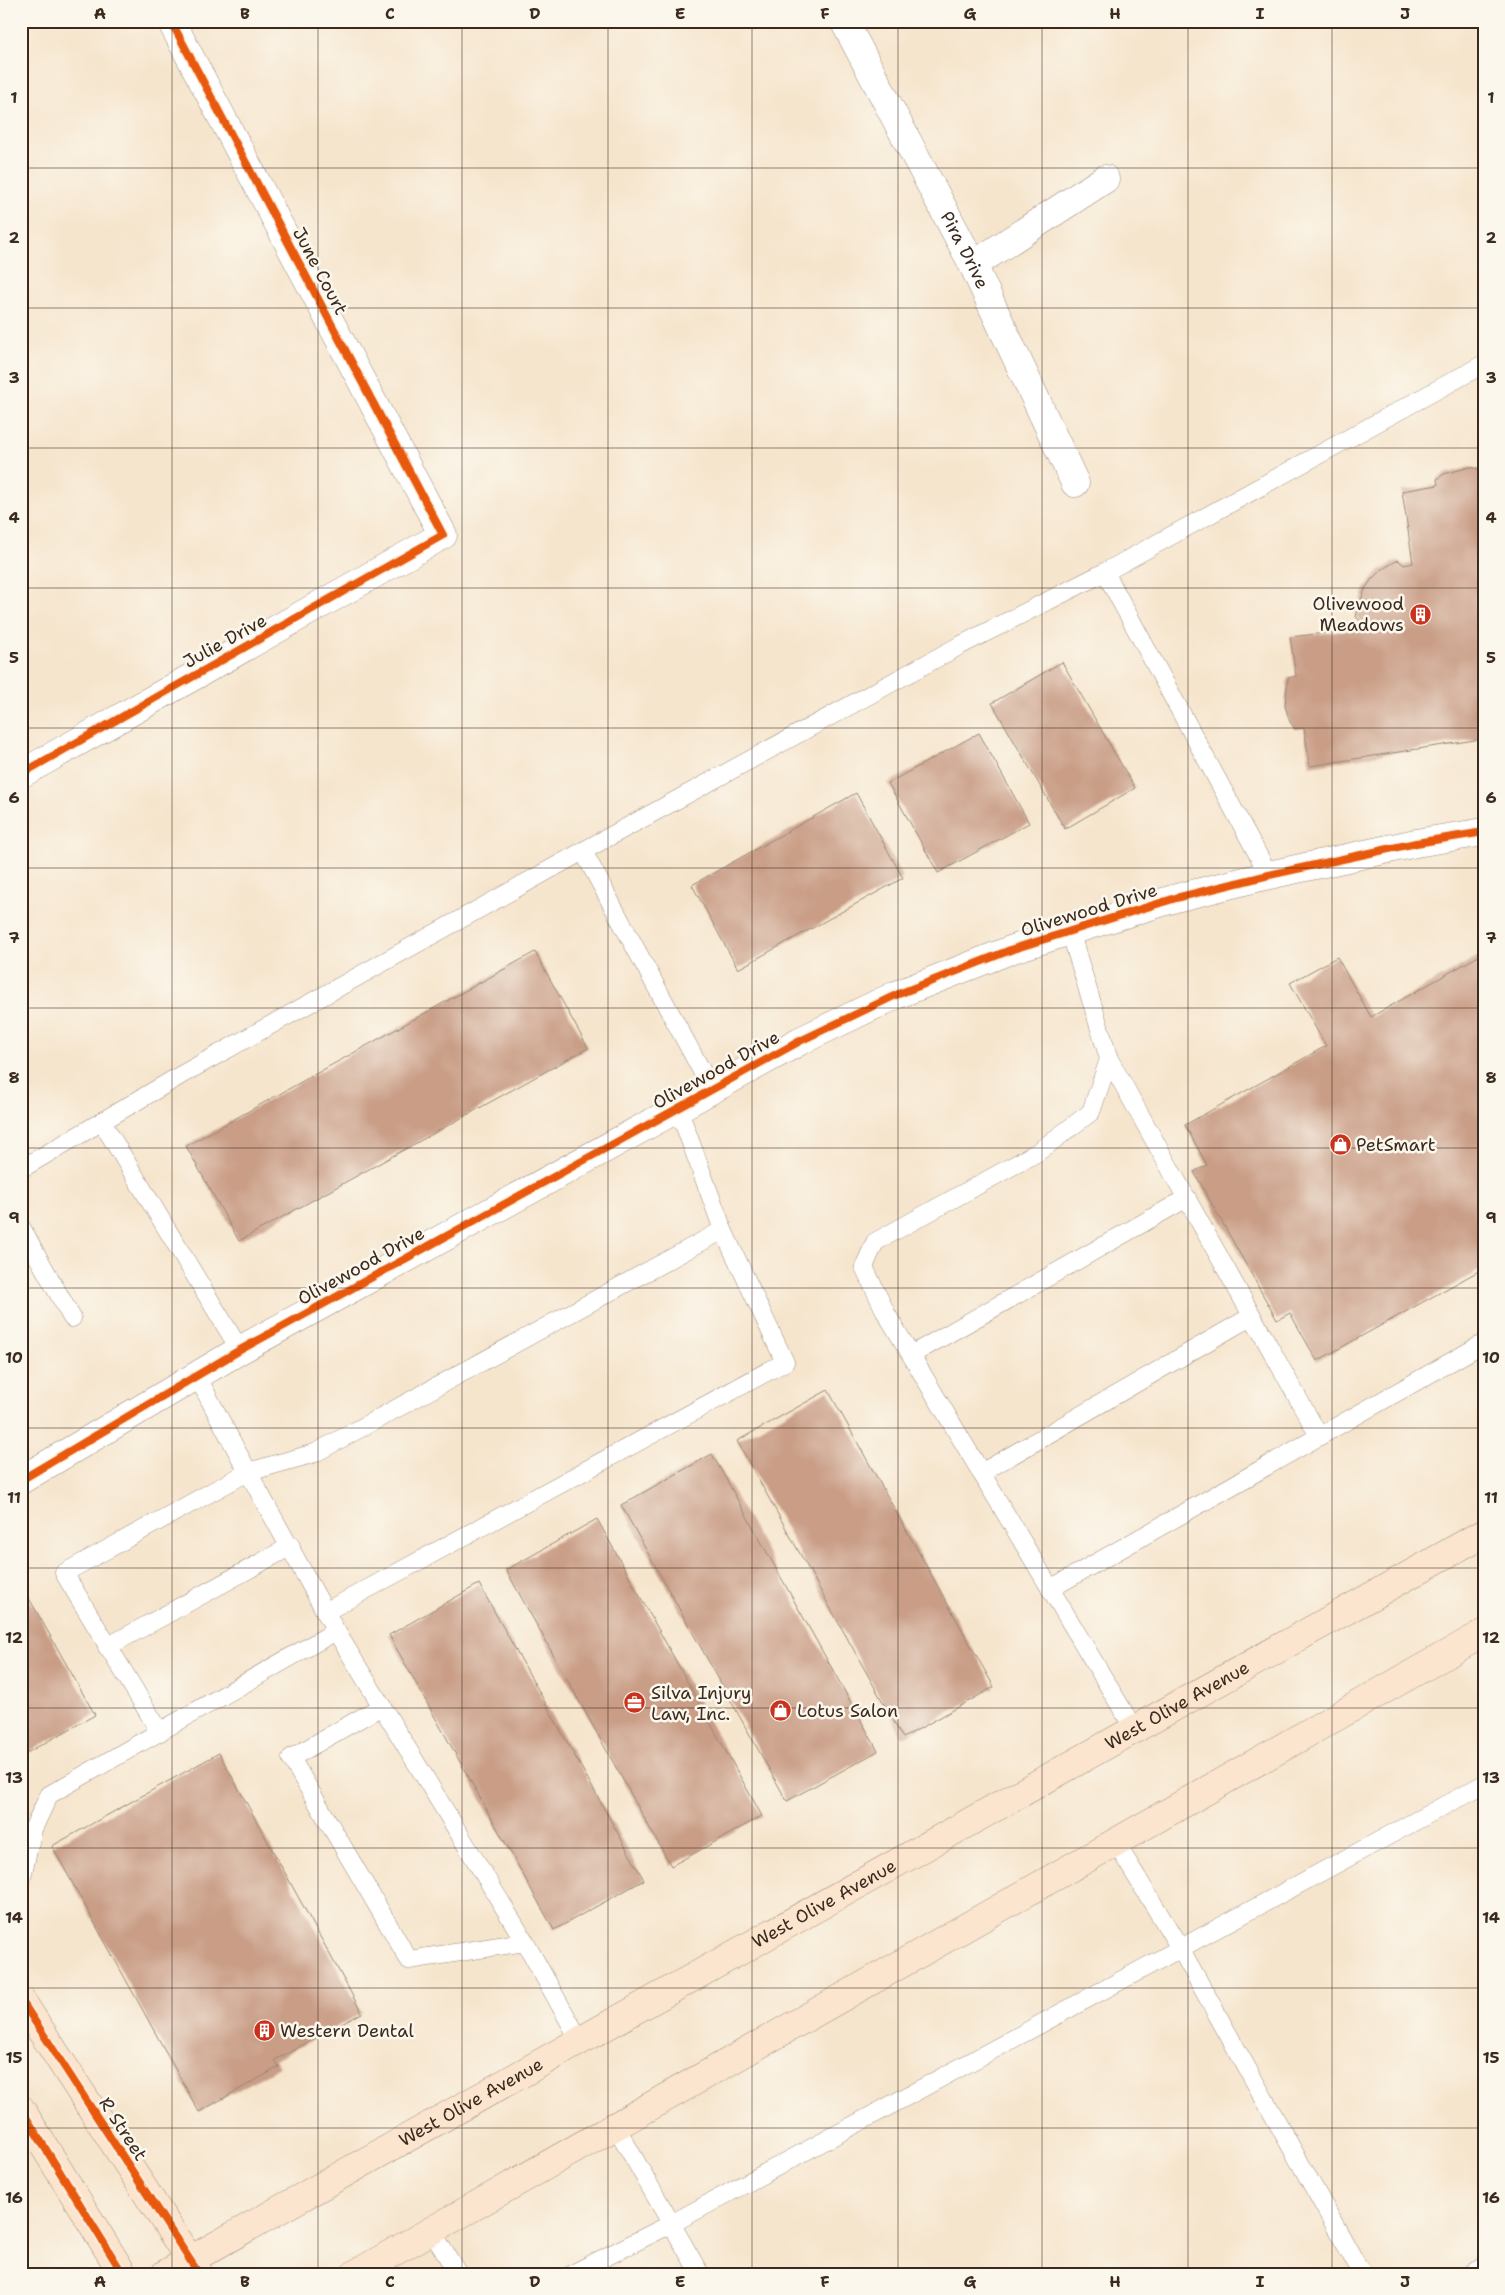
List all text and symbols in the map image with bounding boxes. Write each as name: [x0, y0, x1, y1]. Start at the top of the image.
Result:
text: A: [94, 3, 106, 24]
text: B: [240, 3, 250, 24]
text: C: [385, 3, 395, 24]
text: D: [529, 3, 541, 24]
text: E: [675, 3, 685, 24]
text: F: [820, 3, 830, 24]
text: G: [964, 3, 977, 24]
text: H: [1109, 3, 1121, 24]
text: I: [1256, 3, 1265, 24]
text: J: [1400, 3, 1410, 24]
text: 1: [10, 87, 18, 108]
text: 1: [1487, 87, 1495, 108]
street label: Pira Drive: [935, 207, 994, 293]
street label: June Court: [287, 223, 353, 319]
text: 2: [8, 227, 20, 248]
text: 2: [1485, 227, 1497, 248]
text: 3: [8, 367, 20, 388]
text: 3: [1485, 367, 1497, 388]
text: 4: [8, 507, 20, 528]
text: 4: [1485, 507, 1497, 528]
place label: Olivewood Meadows: [1313, 592, 1404, 637]
building icon: Olivewood Meadows: [1408, 602, 1432, 626]
street label: Julie Drive: [179, 608, 271, 674]
text: 5: [9, 647, 19, 668]
text: 5: [1486, 647, 1496, 668]
text: 6: [8, 787, 20, 808]
text: 6: [1485, 787, 1497, 808]
street label: Olivewood Drive: [1018, 878, 1160, 942]
text: 7: [8, 927, 20, 948]
text: 7: [1485, 927, 1497, 948]
street label: Olivewood Drive: [648, 1025, 784, 1115]
text: 8: [8, 1067, 20, 1088]
text: 8: [1485, 1067, 1497, 1088]
shop icon: PetSmart: [1328, 1133, 1352, 1157]
place label: PetSmart: [1356, 1133, 1436, 1157]
text: 9: [8, 1207, 20, 1228]
text: 9: [1485, 1207, 1497, 1228]
street label: Olivewood Drive: [293, 1221, 429, 1311]
text: 10: [5, 1347, 23, 1368]
text: 10: [1482, 1347, 1500, 1368]
text: 11: [7, 1487, 21, 1508]
text: 11: [1484, 1487, 1498, 1508]
text: 12: [5, 1627, 23, 1648]
text: 12: [1482, 1627, 1500, 1648]
street label: West Olive Avenue: [1101, 1655, 1254, 1755]
place label: Silva Injury Law, Inc.: [651, 1681, 751, 1726]
office icon: Silva Injury Law, Inc.: [623, 1691, 647, 1715]
shop icon: Lotus Salon: [769, 1699, 793, 1723]
place label: Lotus Salon: [797, 1699, 898, 1723]
text: 13: [5, 1767, 23, 1788]
text: 13: [1482, 1767, 1500, 1788]
street label: West Olive Avenue: [748, 1854, 901, 1954]
text: 14: [5, 1907, 23, 1928]
text: 14: [1482, 1907, 1500, 1928]
building icon: Western Dental: [252, 2019, 276, 2043]
place label: Western Dental: [280, 2019, 414, 2043]
text: 15: [5, 2047, 23, 2068]
text: 15: [1482, 2047, 1500, 2068]
street label: West Olive Avenue: [395, 2052, 547, 2152]
street label: R Street: [93, 2093, 153, 2166]
text: 16: [5, 2187, 23, 2208]
text: 16: [1482, 2187, 1500, 2208]
text: A: [94, 2271, 106, 2292]
text: B: [240, 2271, 250, 2292]
text: C: [385, 2271, 395, 2292]
text: D: [529, 2271, 541, 2292]
text: E: [675, 2271, 685, 2292]
text: F: [820, 2271, 830, 2292]
text: G: [964, 2271, 977, 2292]
text: H: [1109, 2271, 1121, 2292]
text: I: [1256, 2271, 1265, 2292]
text: J: [1400, 2271, 1410, 2292]

